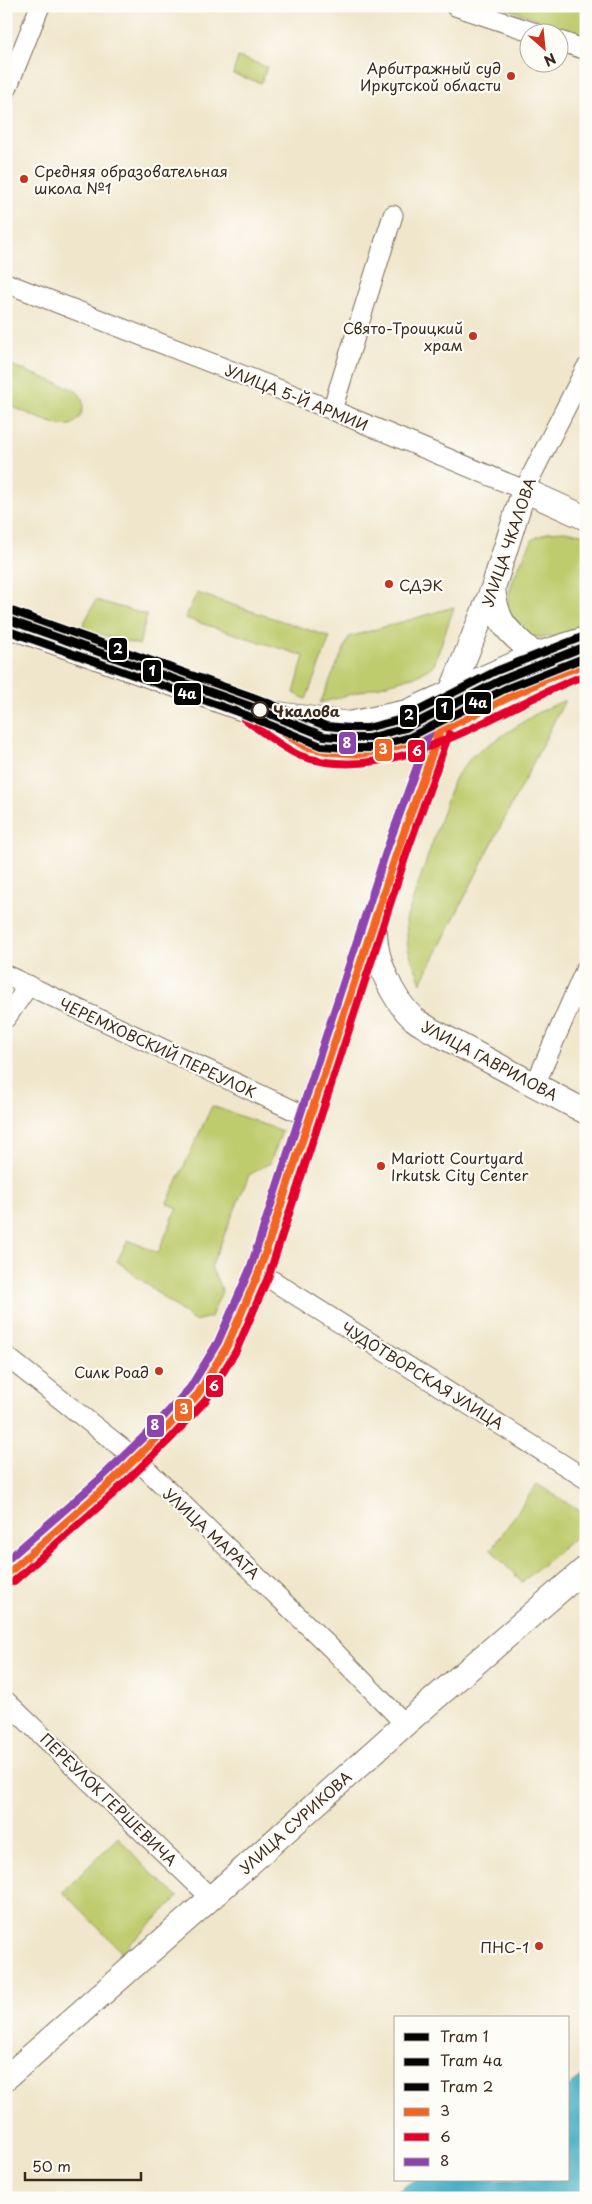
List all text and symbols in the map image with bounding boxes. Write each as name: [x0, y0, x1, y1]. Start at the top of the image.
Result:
north arrow: [520, 22, 570, 72]
text: N: [540, 48, 560, 72]
place label: Арбитражный суд Иркутской области: [360, 56, 501, 96]
marker: Арбитражный суд Иркутской области: [505, 70, 517, 82]
place label: Средняя образовательная школа №1: [34, 159, 228, 199]
marker: Средняя образовательная школа №1: [18, 173, 30, 185]
place label: Свято-Троицкий храм: [343, 316, 463, 356]
marker: Свято-Троицкий храм: [467, 330, 479, 342]
street label: УЛИЦА 5-Й АРМИИ: [222, 358, 372, 436]
street label: УЛИЦА ЧКАЛОВА: [475, 474, 541, 610]
place label: СДЭК: [399, 573, 443, 596]
marker: СДЭК: [383, 578, 395, 590]
line badge: 2: [108, 637, 128, 661]
text: 2: [113, 638, 123, 659]
line badge: 1: [142, 659, 162, 683]
text: 1: [149, 660, 156, 681]
line badge: 4a: [173, 682, 202, 706]
text: 4a: [178, 683, 197, 704]
line badge: 4a: [464, 691, 492, 715]
text: 4a: [469, 692, 488, 713]
line badge: 1: [435, 697, 454, 721]
text: 1: [441, 697, 448, 718]
place label: Чкалова: [273, 699, 340, 722]
marker: Чкалова: [251, 701, 269, 719]
line badge: 2: [399, 704, 418, 728]
text: 2: [404, 704, 414, 725]
line badge: 8: [338, 731, 357, 755]
text: 8: [343, 732, 352, 753]
line badge: 3: [374, 738, 393, 762]
text: 3: [378, 738, 388, 759]
line badge: 6: [407, 739, 426, 763]
text: 6: [412, 740, 422, 761]
street label: ЧЕРЕМХОВСКИЙ ПЕРЕУЛОК: [56, 991, 260, 1103]
street label: УЛИЦА ГАВРИЛОВА: [418, 1014, 562, 1106]
place label: Mariott Courtyard Irkutsk City Center: [391, 1146, 528, 1186]
marker: Mariott Courtyard Irkutsk City Center: [375, 1160, 387, 1172]
street label: ЧУДОТВОРСКАЯ УЛИЦА: [337, 1316, 509, 1434]
place label: Силк Роад: [74, 1360, 149, 1383]
marker: Силк Роад: [153, 1365, 165, 1377]
line badge: 6: [205, 1374, 224, 1398]
text: 6: [209, 1375, 219, 1396]
line badge: 3: [174, 1398, 193, 1422]
text: 3: [179, 1398, 189, 1419]
line badge: 8: [146, 1414, 165, 1438]
text: 8: [151, 1414, 160, 1435]
street label: УЛИЦА МАРАТА: [159, 1482, 265, 1584]
street label: ПЕРЕУЛОК ГЕРШЕВИЧА: [35, 1727, 183, 1871]
street label: УЛИЦА СУРИКОВА: [234, 1765, 356, 1879]
place label: ПНС-1: [480, 1935, 529, 1958]
marker: ПНС-1: [533, 1940, 545, 1952]
legend: [394, 2016, 570, 2182]
text: Tram 1: [440, 2024, 488, 2047]
text: Tram 4a: [440, 2048, 503, 2071]
text: Tram 2: [440, 2074, 493, 2097]
text: 3: [440, 2098, 450, 2121]
text: 6: [440, 2124, 451, 2147]
text: 8: [440, 2148, 449, 2171]
scale bar: [25, 2149, 141, 2181]
text: 50 m: [32, 2154, 71, 2177]

